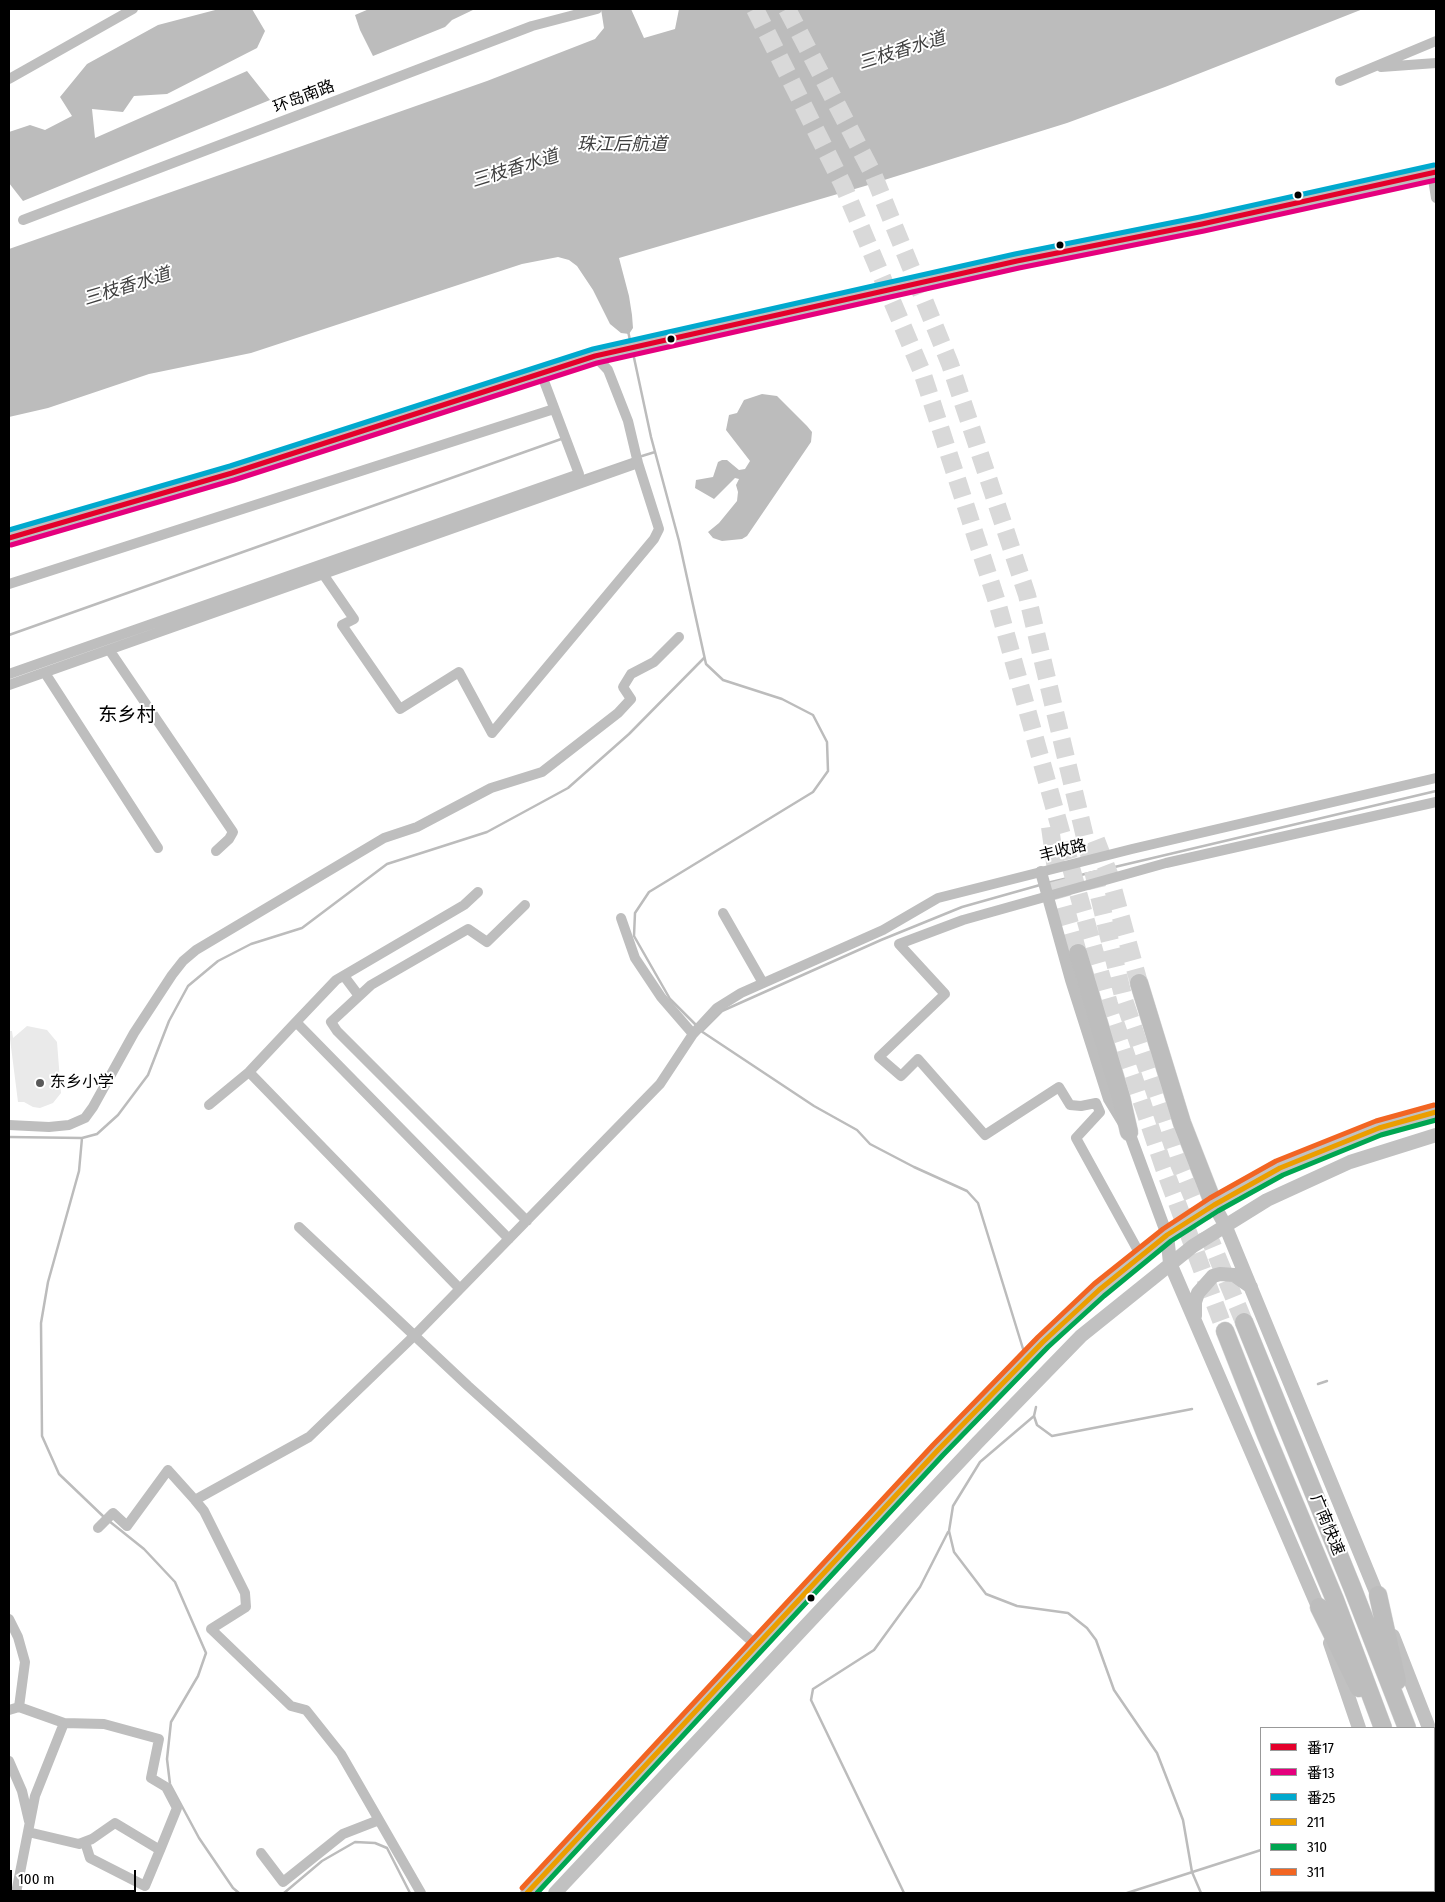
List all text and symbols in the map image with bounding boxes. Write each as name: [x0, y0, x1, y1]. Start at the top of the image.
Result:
water label: 三枝香水道: [856, 28, 948, 74]
street label: 环岛南路: [271, 77, 337, 117]
water label: 珠江后航道: [577, 134, 667, 156]
water label: 三枝香水道: [469, 146, 561, 192]
unlabelled marker: [1293, 190, 1303, 200]
unlabelled marker: [1055, 240, 1065, 250]
water label: 三枝香水道: [81, 264, 173, 310]
unlabelled marker: [666, 334, 676, 344]
district label: 东乡村: [99, 705, 155, 727]
street label: 丰收路: [1037, 836, 1089, 866]
place label: 东乡小学: [50, 1073, 114, 1093]
marker: 东乡小学: [34, 1077, 46, 1089]
street label: 广南快速: [1306, 1492, 1348, 1558]
unlabelled marker: [806, 1593, 816, 1603]
legend: [1260, 1727, 1435, 1892]
text: 番17: [1307, 1739, 1334, 1757]
text: 番13: [1307, 1764, 1335, 1782]
text: 番25: [1307, 1789, 1336, 1807]
text: 211: [1307, 1813, 1325, 1831]
text: 310: [1307, 1838, 1327, 1856]
scale bar: [12, 1860, 139, 1892]
text: 311: [1307, 1863, 1325, 1881]
text: 100 m: [18, 1870, 55, 1888]

